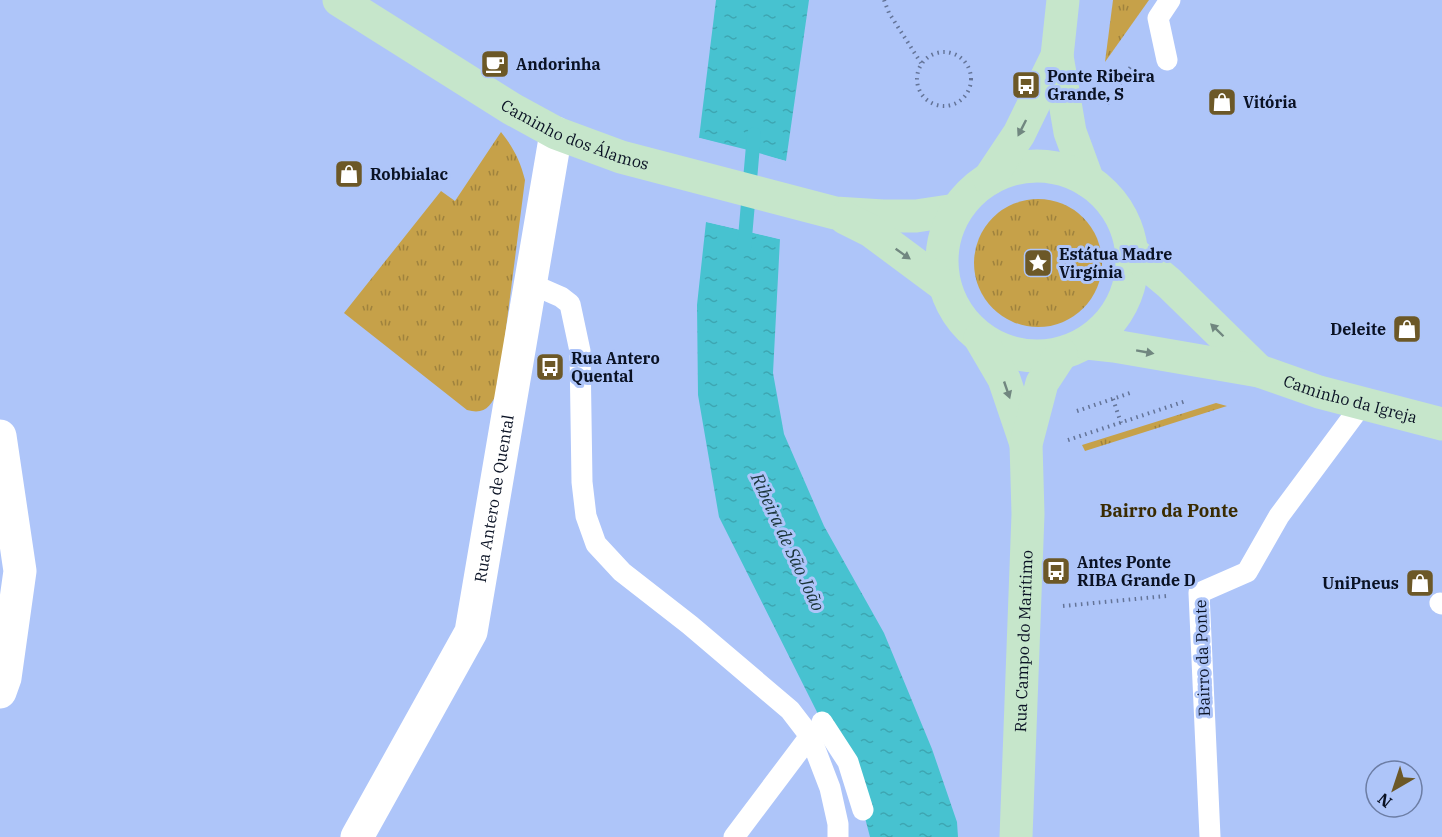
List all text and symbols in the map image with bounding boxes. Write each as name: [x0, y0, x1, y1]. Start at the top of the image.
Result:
cafe icon: Andorinha: [479, 48, 511, 80]
place label: Andorinha: [516, 54, 601, 74]
place label: Ponte Ribeira Grande, S: [1047, 66, 1155, 104]
bus stop icon: Ponte Ribeira Grande, S: [1010, 69, 1042, 101]
shop icon: Vitória: [1206, 86, 1238, 118]
place label: Vitória: [1243, 92, 1297, 112]
street label: Caminho dos Álamos: [497, 95, 651, 174]
one-way arrow: [1017, 119, 1027, 136]
shop icon: Robbialac: [333, 158, 365, 190]
place label: Robbialac: [370, 164, 449, 184]
place label: Estátua Madre Virgínia: [1059, 244, 1172, 282]
place icon: Estátua Madre Virgínia: [1022, 247, 1054, 279]
one-way arrow: [895, 248, 911, 260]
shop icon: Deleite: [1391, 313, 1423, 345]
place label: Deleite: [1330, 319, 1386, 339]
one-way arrow: [1210, 323, 1224, 337]
place label: Rua Antero Quental: [571, 348, 660, 386]
one-way arrow: [1136, 348, 1155, 357]
bus stop icon: Rua Antero Quental: [534, 351, 566, 383]
street label: Caminho da Igreja: [1281, 370, 1420, 427]
one-way arrow: [1003, 381, 1013, 399]
street label: Rua Antero de Quental: [470, 413, 518, 584]
water label: Ribeira de São João: [745, 468, 830, 615]
district label: Bairro da Ponte: [1100, 499, 1238, 522]
street label: Rua Campo do Marítimo: [1010, 550, 1037, 733]
place label: Antes Ponte RIBA Grande D: [1077, 552, 1196, 590]
bus stop icon: Antes Ponte RIBA Grande D: [1040, 555, 1072, 587]
shop icon: UniPneus: [1404, 567, 1436, 599]
place label: UniPneus: [1322, 573, 1399, 593]
street label: Bairro da Ponte: [1190, 599, 1214, 717]
north arrow: [1364, 759, 1424, 819]
text: N: [1373, 789, 1396, 812]

